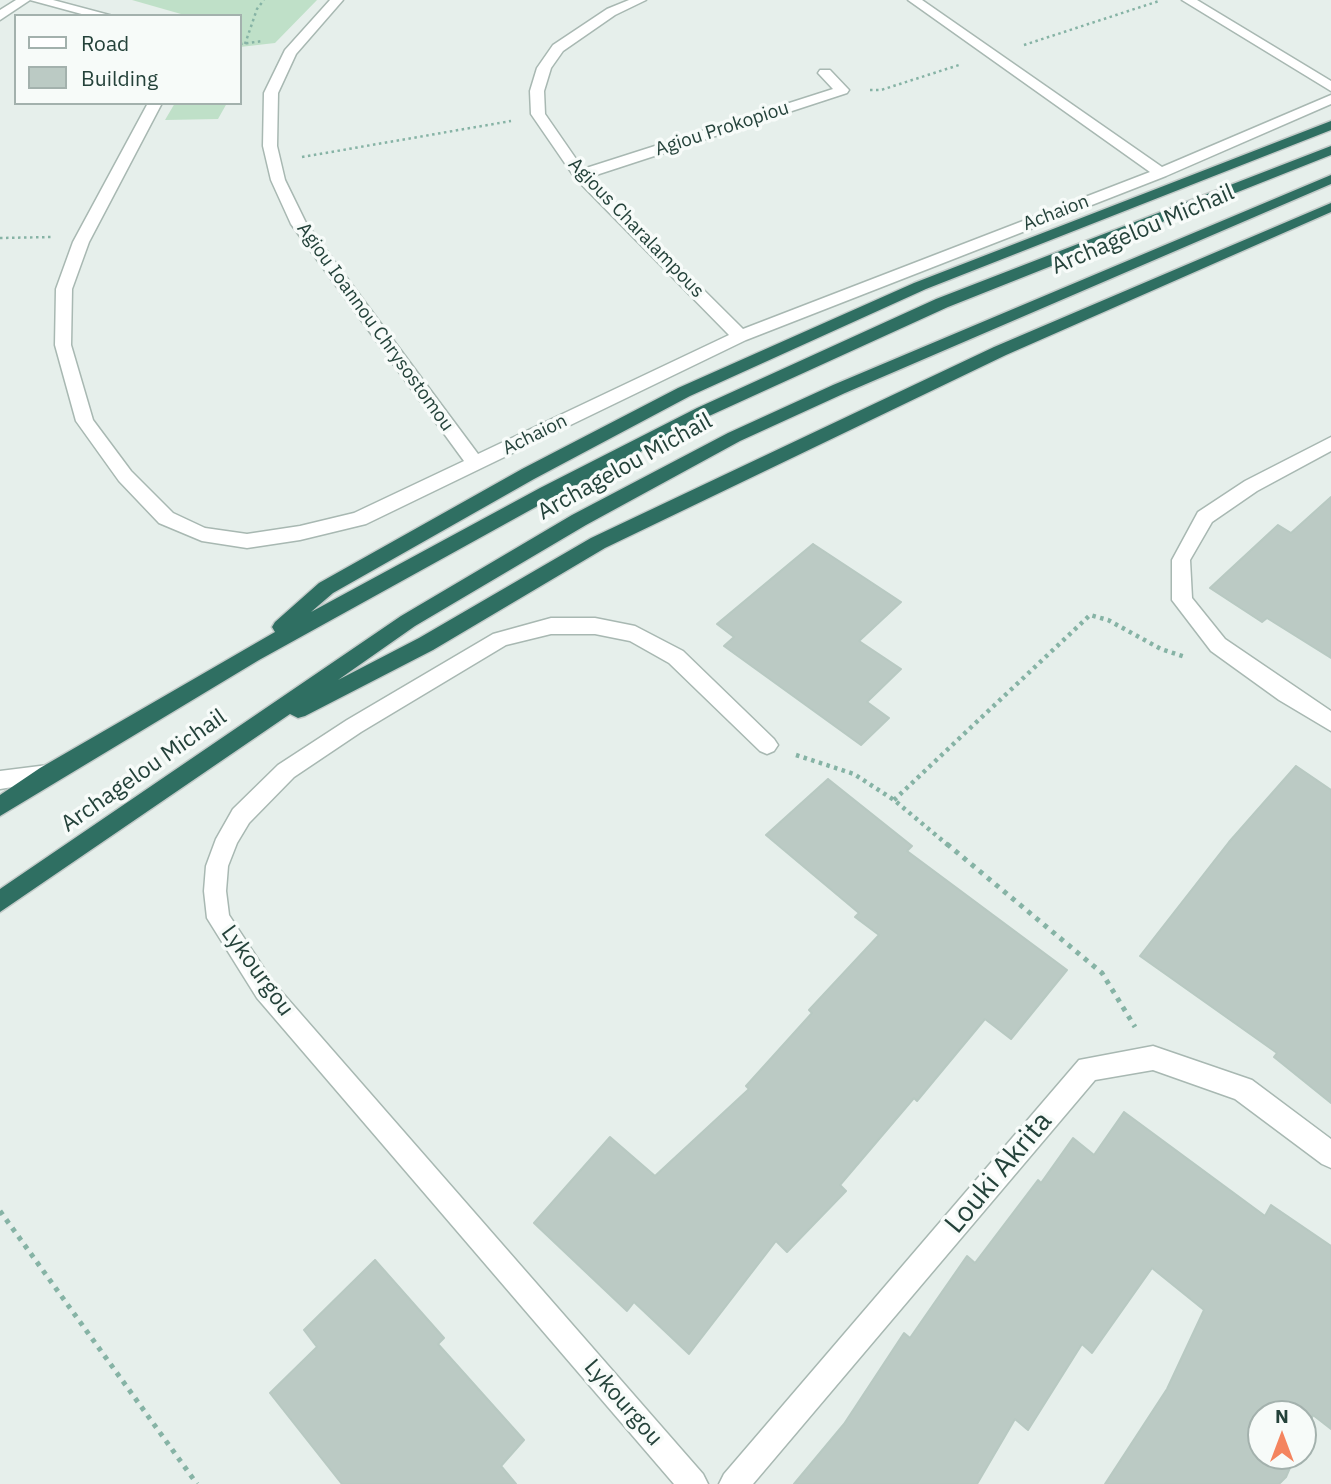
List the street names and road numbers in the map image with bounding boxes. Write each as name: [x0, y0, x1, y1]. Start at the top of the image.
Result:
street label: Agiou Prokopiou: [652, 97, 792, 161]
street label: Agious Charalampous: [563, 153, 709, 303]
street label: Archagelou Michail: [1048, 179, 1238, 281]
street label: Achaion: [1020, 190, 1092, 236]
street label: Agiou Ioannou Chrysostomou: [292, 218, 458, 436]
street label: Archagelou Michail: [533, 408, 717, 526]
street label: Achaion: [499, 410, 571, 460]
street label: Archagelou Michail: [56, 704, 232, 838]
street label: Lykourgou: [215, 920, 299, 1022]
street label: Louki Akrita: [938, 1105, 1060, 1241]
street label: Lykourgou: [578, 1354, 668, 1452]

